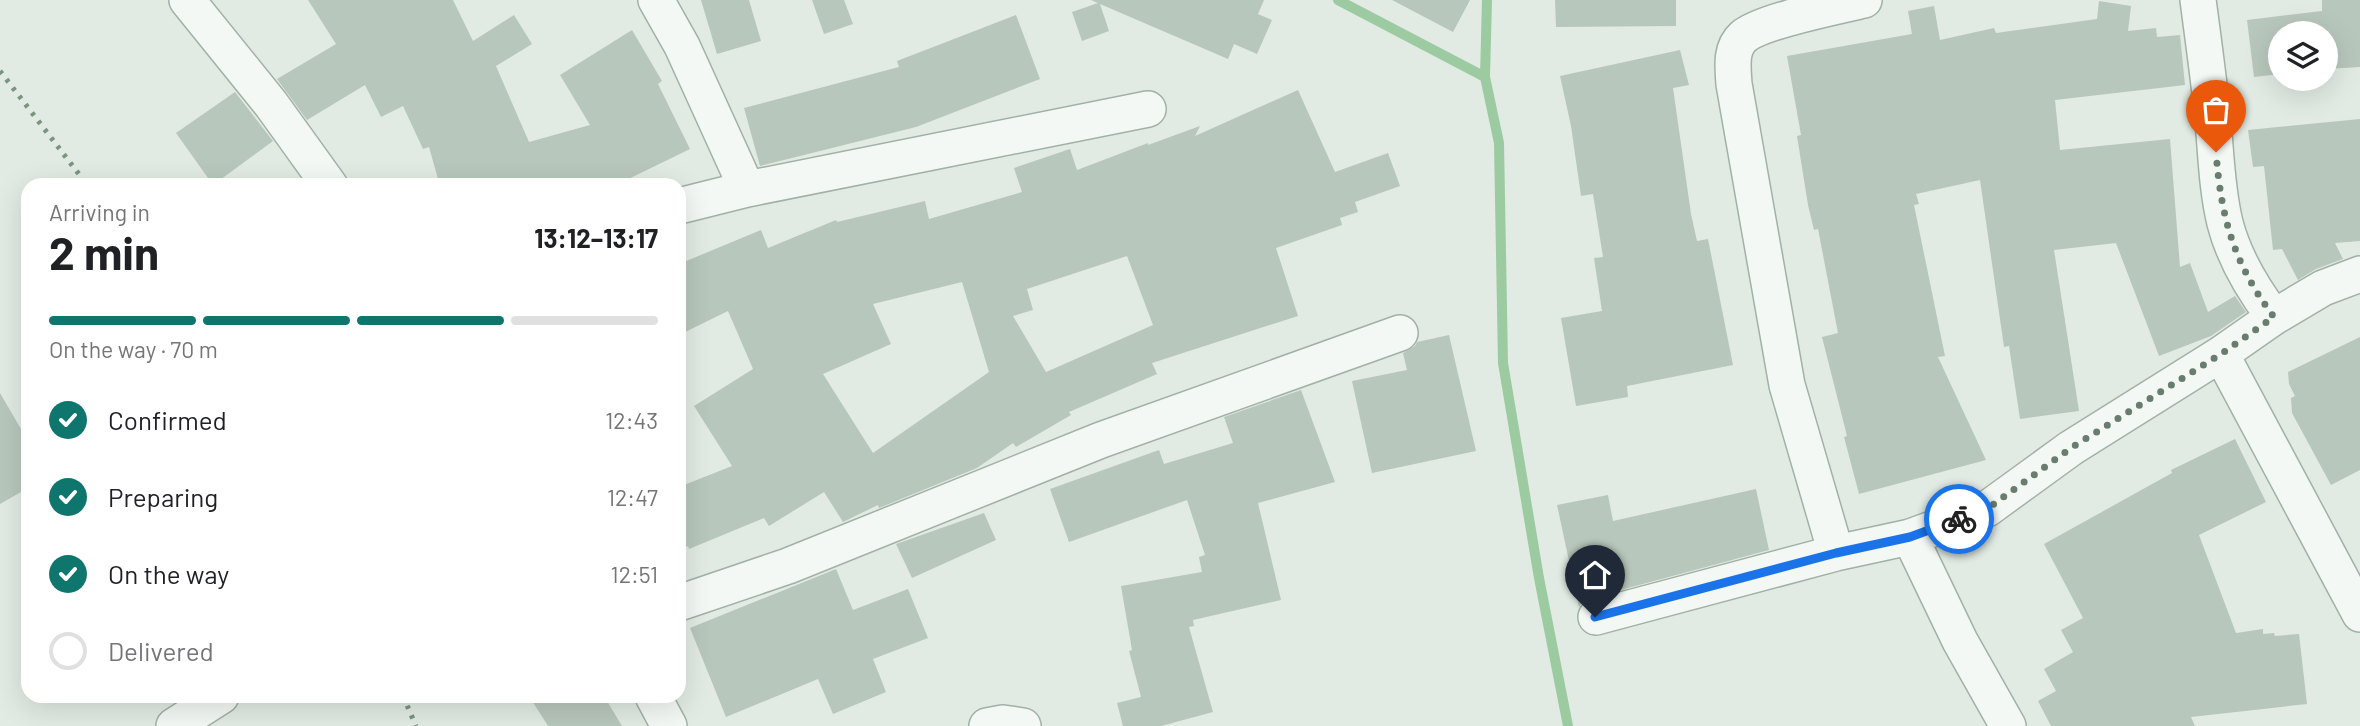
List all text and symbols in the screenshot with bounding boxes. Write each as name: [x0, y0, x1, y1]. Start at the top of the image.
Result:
map controls: [2268, 21, 2338, 91]
button: layers: [2268, 21, 2338, 91]
pin: [2186, 80, 2246, 152]
icon: bag: [2197, 91, 2235, 129]
text: Arriving in: [49, 198, 150, 226]
text: 13:12–13:17: [534, 222, 658, 253]
text: 2 min: [49, 224, 159, 279]
text: On the way · 70 m: [49, 335, 218, 363]
icon: check: [49, 401, 87, 439]
text: Confirmed: [108, 404, 227, 435]
text: 12:43: [605, 406, 658, 434]
icon: check: [49, 478, 87, 516]
text: Preparing: [108, 481, 218, 512]
text: 12:47: [607, 483, 658, 511]
courier: [1924, 484, 1994, 554]
icon: bike: [1940, 500, 1978, 538]
pin: [1565, 545, 1625, 617]
icon: check: [49, 555, 87, 593]
icon: home: [1576, 556, 1614, 594]
text: On the way: [108, 558, 229, 589]
text: 12:51: [611, 560, 658, 588]
text: Delivered: [108, 635, 214, 666]

